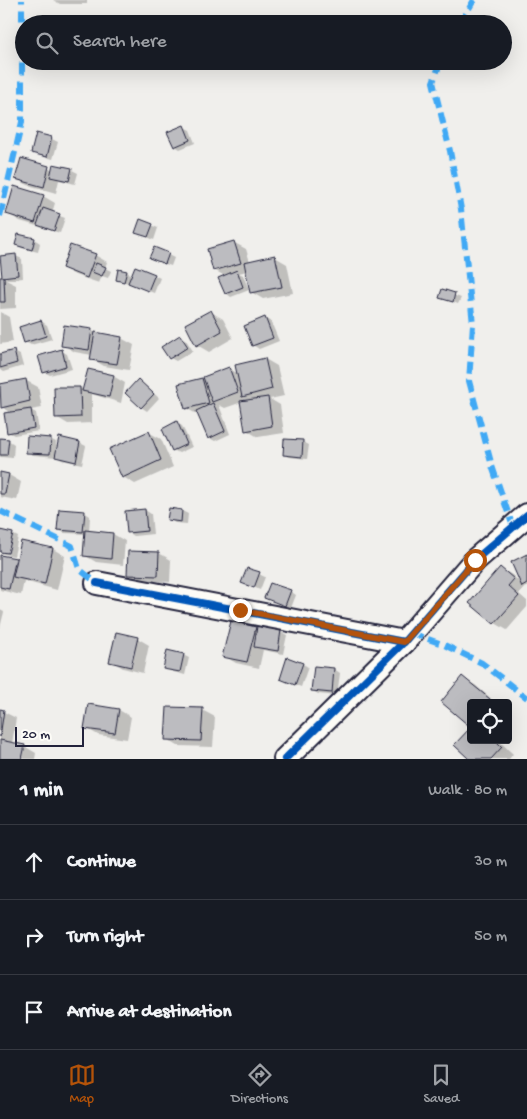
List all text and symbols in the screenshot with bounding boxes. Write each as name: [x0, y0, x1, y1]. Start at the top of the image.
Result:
search box: [15, 15, 512, 70]
icon: search: [33, 29, 61, 57]
text: Search here: [73, 31, 167, 54]
route start: [464, 549, 487, 572]
route end: [229, 599, 252, 622]
map controls: [467, 699, 512, 744]
button: locate: [467, 699, 512, 744]
scale bar: [15, 724, 84, 747]
text: 20 m: [22, 727, 50, 744]
text: 1 min: [20, 779, 63, 804]
text: Walk · 80 m: [428, 782, 507, 801]
icon: ahead: [20, 848, 48, 876]
text: Continue: [67, 851, 136, 874]
text: 30 m: [474, 853, 507, 872]
icon: right: [20, 923, 48, 951]
text: Turn right: [67, 926, 143, 949]
text: 50 m: [474, 928, 507, 947]
icon: arrive: [20, 998, 48, 1026]
text: Arrive at destination: [67, 1001, 231, 1024]
tab: Map: [68, 1061, 96, 1108]
tab: Directions: [231, 1061, 288, 1108]
tab: Saved: [423, 1061, 459, 1108]

